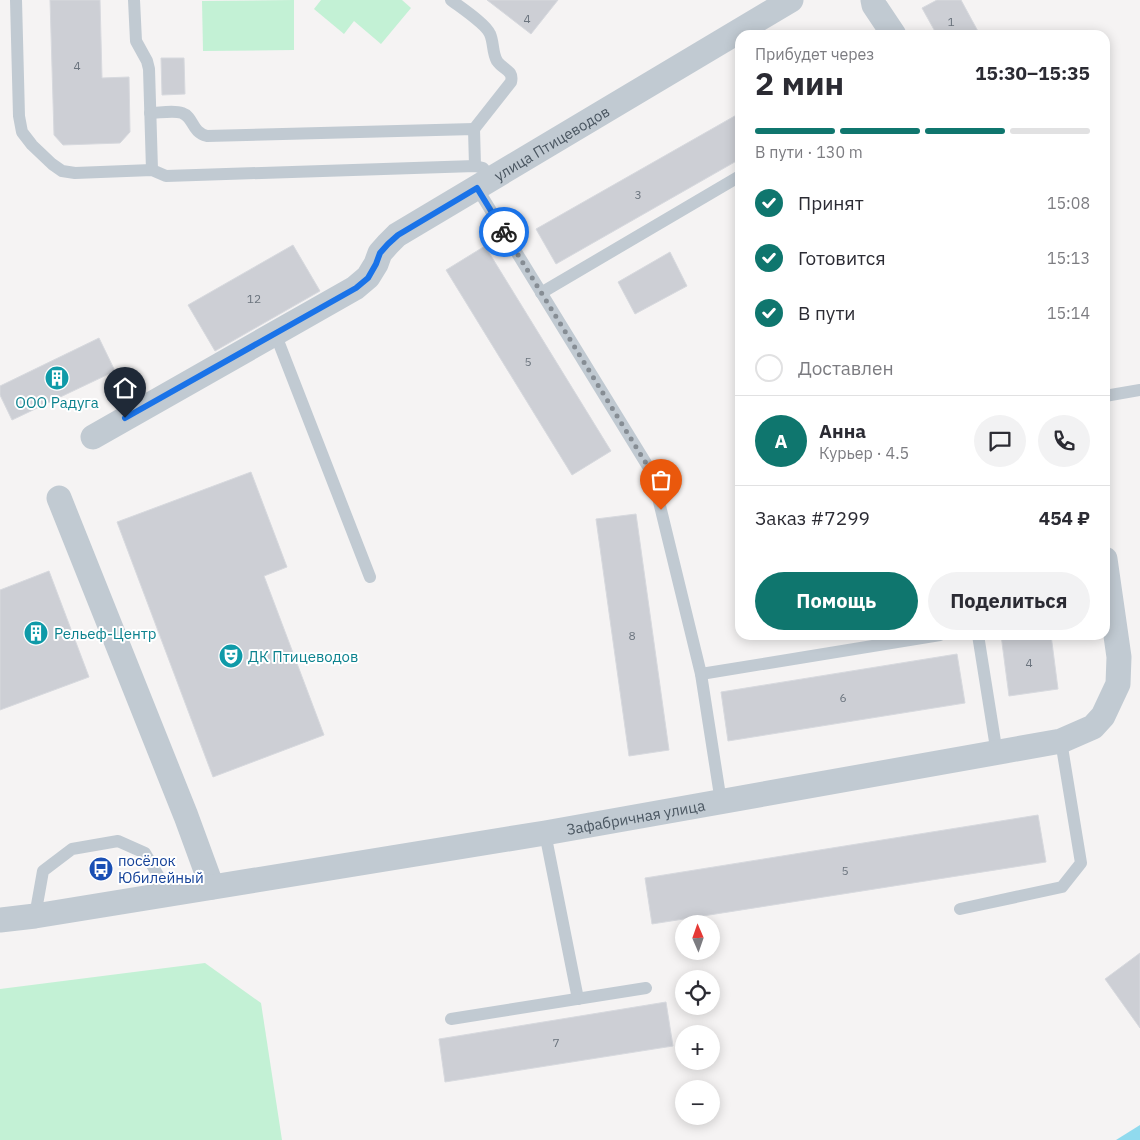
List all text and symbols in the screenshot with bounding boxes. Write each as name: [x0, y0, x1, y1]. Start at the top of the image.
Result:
house number: 4: [523, 11, 531, 26]
house number: 1: [947, 14, 955, 29]
text: Прибудет через: [755, 44, 874, 64]
house number: 4: [73, 58, 81, 73]
text: 15:30–15:35: [975, 61, 1090, 85]
text: 2 мин: [755, 62, 844, 104]
street label: улица Птицеводов: [490, 101, 613, 185]
text: В пути · 130 m: [755, 142, 863, 162]
house number: 3: [634, 187, 642, 202]
icon: check: [755, 189, 783, 217]
text: Принят: [798, 191, 864, 215]
text: 15:08: [1047, 193, 1090, 213]
courier: [479, 207, 529, 257]
icon: bike: [490, 218, 518, 246]
icon: check: [755, 244, 783, 272]
text: Готовится: [798, 246, 886, 270]
text: 15:13: [1047, 248, 1090, 268]
house number: 12: [247, 291, 261, 306]
icon: check: [755, 299, 783, 327]
text: В пути: [798, 301, 856, 325]
text: 15:14: [1047, 303, 1090, 323]
house number: 5: [524, 354, 532, 369]
text: Доставлен: [798, 356, 894, 380]
building icon: ООО Радуга: [44, 365, 70, 391]
pin: [104, 367, 146, 418]
icon: home: [111, 374, 139, 402]
place label: ООО Радуга: [15, 393, 99, 412]
button: chat: [974, 415, 1026, 467]
button: phone: [1038, 415, 1090, 467]
text: Анна: [819, 419, 866, 443]
text: А: [774, 429, 788, 453]
text: Курьер · 4.5: [819, 443, 909, 463]
pin: [640, 459, 682, 510]
icon: bag: [647, 466, 675, 494]
text: Заказ #7299: [755, 506, 870, 530]
text: 454 ₽: [1039, 506, 1090, 530]
button: Помощь: [755, 572, 918, 630]
button: Поделиться: [928, 572, 1090, 630]
building icon: Рельеф-Центр: [23, 620, 49, 646]
place label: Рельеф-Центр: [54, 624, 157, 643]
house number: 8: [628, 628, 636, 643]
theatre icon: ДК Птицеводов: [218, 643, 244, 669]
place label: ДК Птицеводов: [248, 647, 358, 666]
house number: 4: [1025, 655, 1033, 670]
house number: 6: [839, 690, 847, 705]
street label: Зафабричная улица: [565, 795, 706, 839]
place label: посёлок Юбилейный: [118, 851, 204, 887]
bus stop icon: посёлок Юбилейный: [88, 856, 114, 882]
house number: 5: [841, 863, 849, 878]
north arrow: [675, 915, 720, 960]
map controls: [675, 915, 720, 1125]
button: locate: [675, 970, 720, 1015]
button: +: [675, 1025, 720, 1070]
house number: 7: [552, 1035, 560, 1050]
button: −: [675, 1080, 720, 1125]

